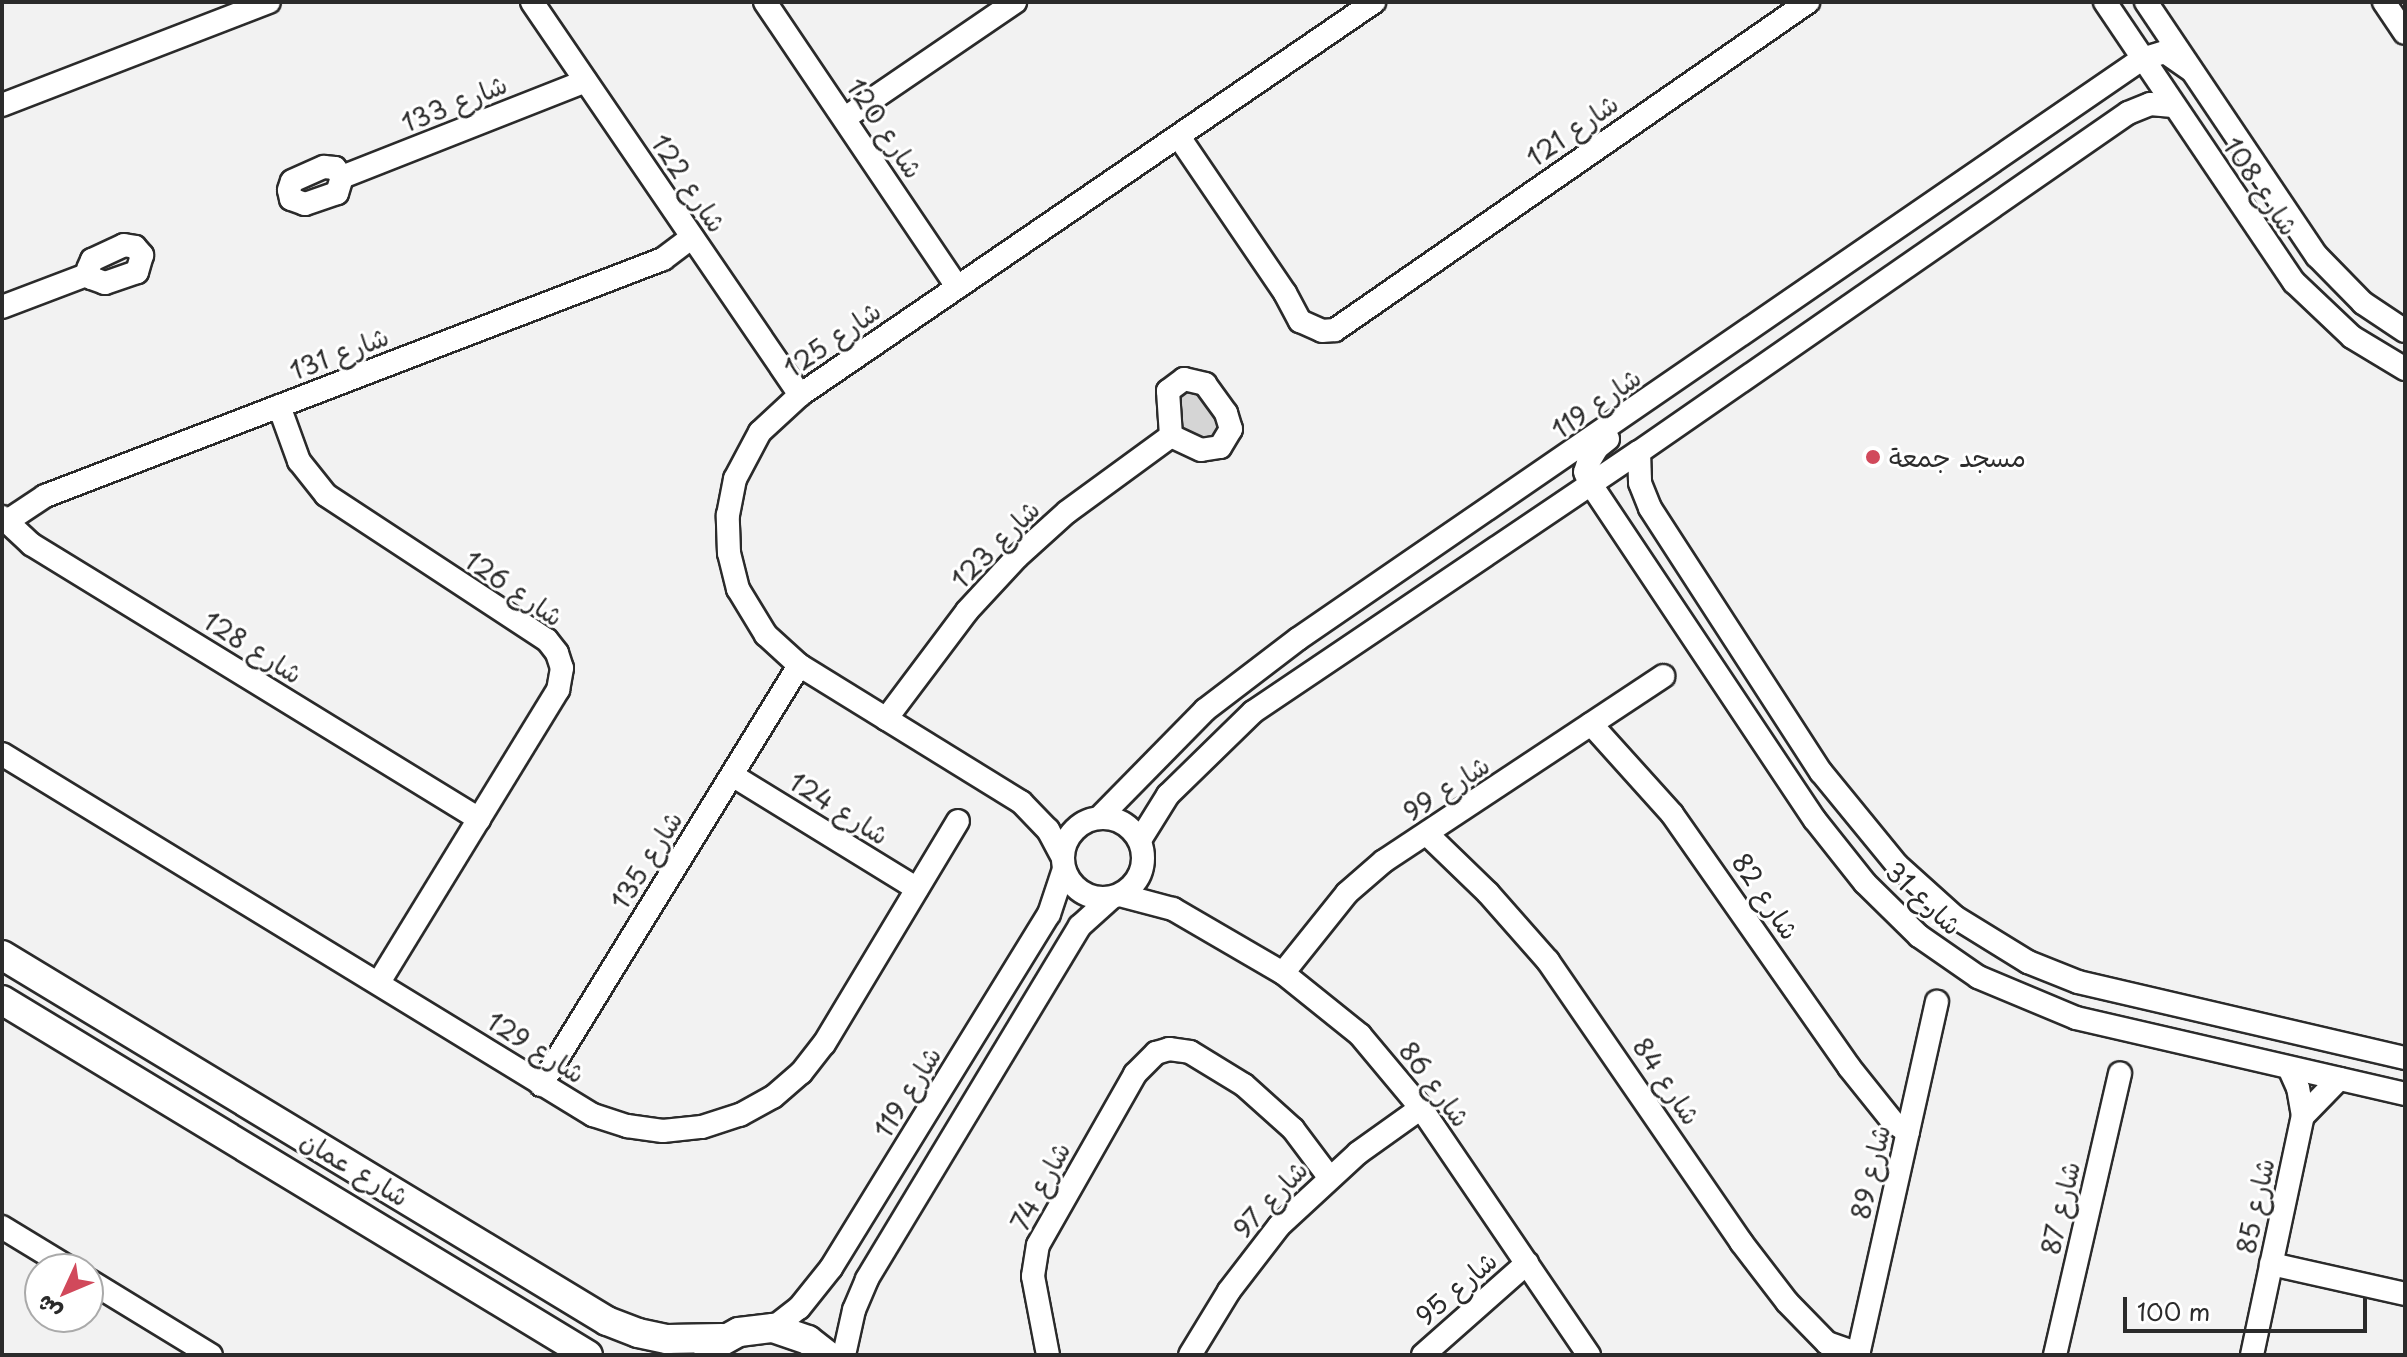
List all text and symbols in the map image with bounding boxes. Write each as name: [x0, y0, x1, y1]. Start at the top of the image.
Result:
street label: شارع 133: [397, 68, 511, 138]
street label: شارع 120: [840, 72, 930, 184]
street label: شارع 121: [1520, 87, 1624, 173]
street label: شارع 122: [645, 128, 733, 238]
street label: شارع 108: [2217, 131, 2305, 241]
street label: شارع 125: [778, 294, 886, 384]
street label: شارع 131: [285, 320, 393, 386]
street label: شارع 119: [1545, 361, 1647, 445]
place label: مسجد جمعة: [1889, 441, 2026, 473]
marker: مسجد جمعة: [1864, 448, 1882, 466]
street label: شارع 123: [944, 493, 1046, 595]
street label: شارع 126: [459, 544, 569, 632]
street label: شارع 128: [198, 604, 308, 690]
street label: شارع 99: [1397, 749, 1495, 827]
street label: شارع 124: [784, 765, 894, 851]
street label: شارع 135: [604, 805, 688, 915]
street label: شارع 82: [1726, 847, 1806, 945]
street label: شارع 31: [1880, 855, 1968, 941]
street label: شارع 129: [481, 1005, 591, 1089]
street label: شارع 84: [1627, 1032, 1707, 1130]
street label: شارع 86: [1393, 1035, 1477, 1133]
street label: شارع 119: [867, 1041, 947, 1143]
street label: شارع 89: [1844, 1122, 1896, 1222]
street label: شارع عمان: [295, 1124, 415, 1212]
street label: شارع 74: [1004, 1136, 1076, 1236]
street label: شارع 97: [1226, 1154, 1314, 1244]
street label: شارع 85: [2230, 1155, 2280, 1257]
street label: شارع 87: [2034, 1158, 2086, 1258]
street label: شارع 95: [1409, 1245, 1503, 1331]
north arrow: [24, 1253, 104, 1333]
scale bar: [2127, 1281, 2371, 1331]
text: ش: [28, 1288, 68, 1329]
text: 100 m: [2137, 1293, 2210, 1329]

